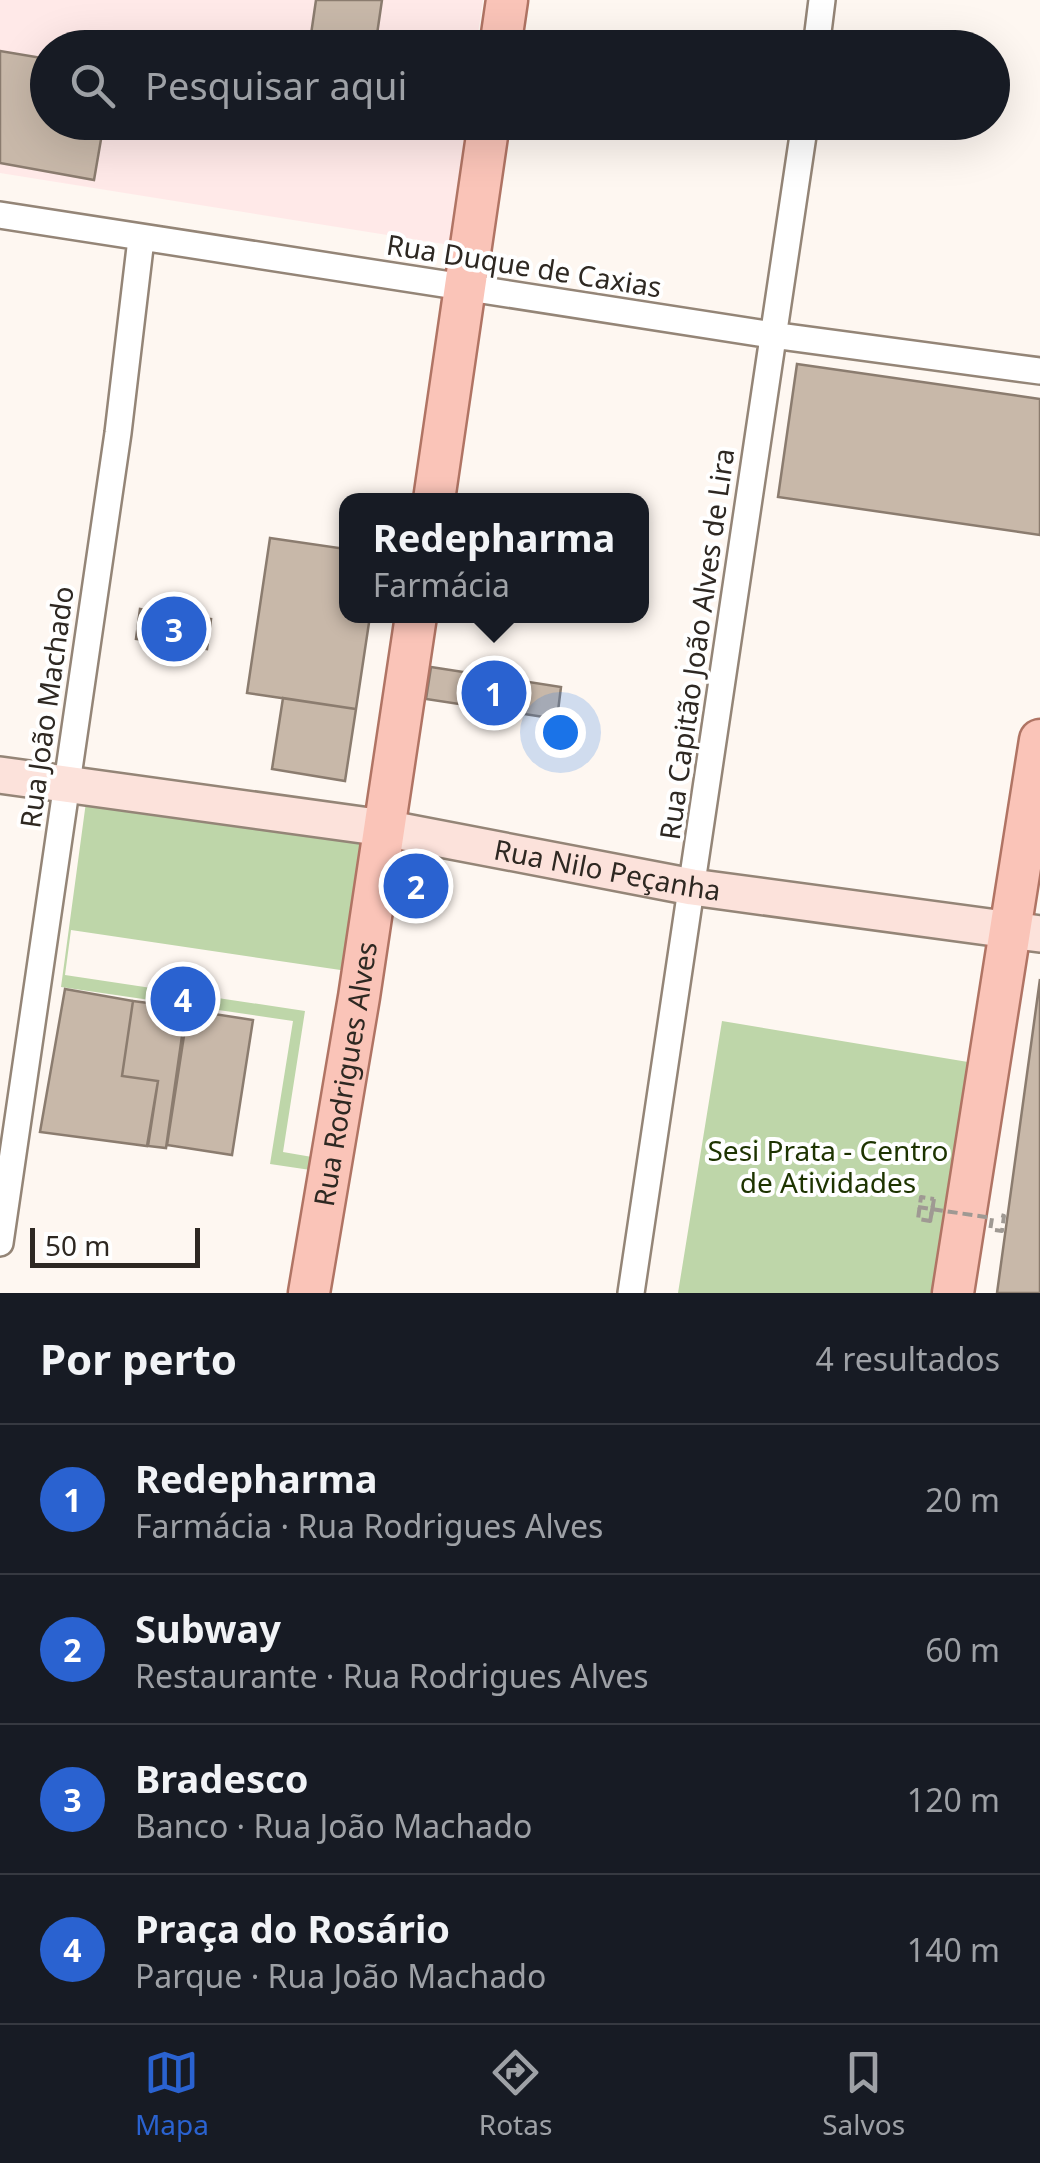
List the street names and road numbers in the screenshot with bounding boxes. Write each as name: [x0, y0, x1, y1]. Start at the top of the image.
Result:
street label: Rua Duque de Caxias: [384, 225, 664, 306]
street label: Rua Capitão João Alves de Lira: [650, 446, 742, 842]
street label: Rua João Machado: [10, 583, 82, 830]
street label: Rua Nilo Peçanha: [491, 829, 723, 909]
street label: Rua Rodrigues Alves: [304, 939, 385, 1209]

